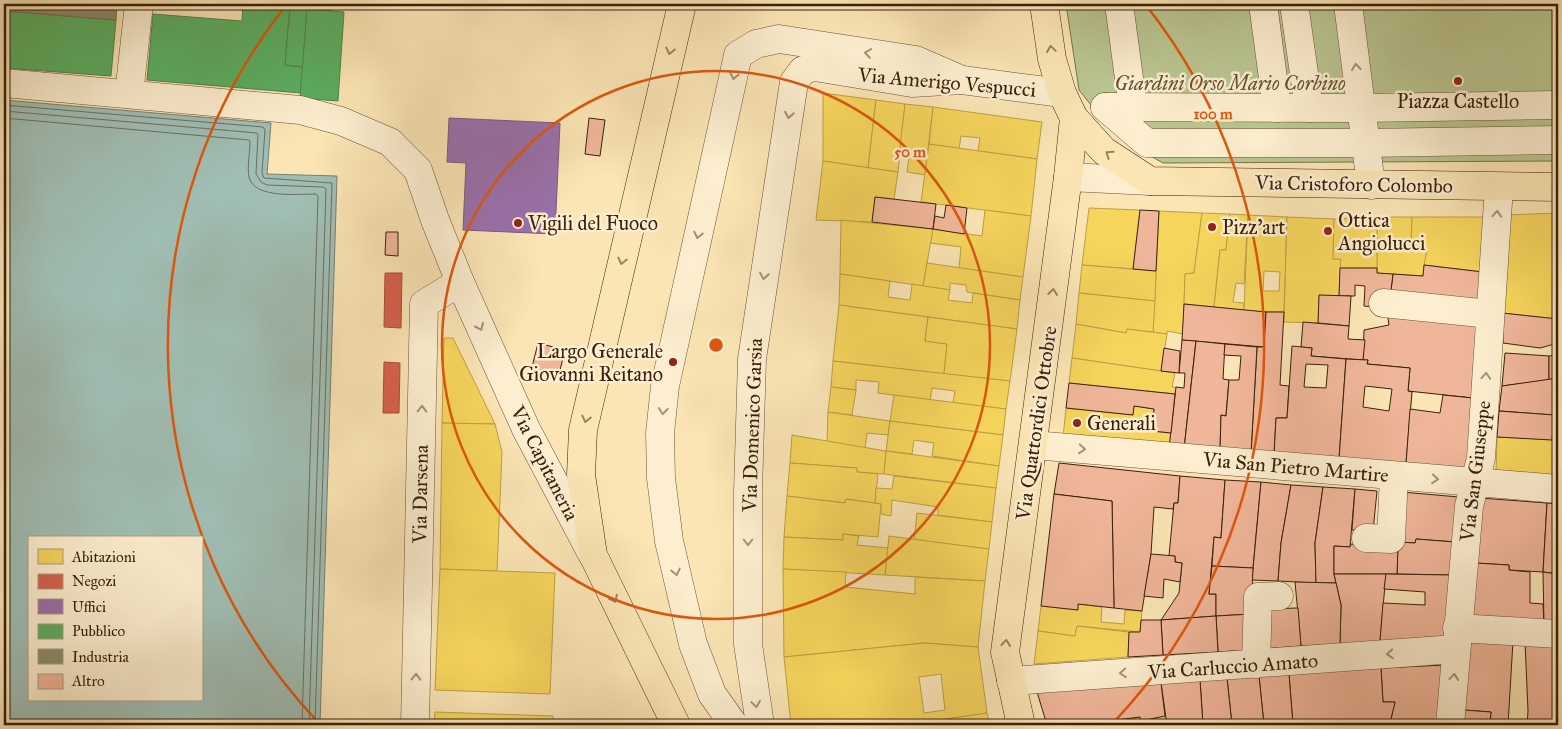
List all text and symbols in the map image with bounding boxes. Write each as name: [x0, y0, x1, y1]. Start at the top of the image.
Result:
one-way arrow: [1046, 44, 1056, 53]
one-way arrow: [665, 47, 676, 56]
one-way arrow: [863, 48, 871, 59]
street label: Via Amerigo Vespucci: [856, 62, 1038, 103]
one-way arrow: [1351, 63, 1362, 71]
park label: Giardini Orso Mario Corbino: [1114, 71, 1346, 95]
one-way arrow: [729, 72, 740, 81]
marker: Piazza Castello: [1452, 75, 1464, 87]
place label: Piazza Castello: [1397, 89, 1519, 113]
text: 100 m: [1193, 105, 1233, 123]
one-way arrow: [784, 111, 794, 120]
text: 50 m: [894, 143, 926, 161]
one-way arrow: [1105, 151, 1115, 160]
street label: Via Cristoforo Colombo: [1254, 170, 1453, 198]
place label: Ottica Angiolucci: [1337, 208, 1426, 256]
one-way arrow: [1492, 210, 1503, 218]
place label: Vigili del Fuoco: [527, 211, 658, 236]
place label: Pizz'art: [1222, 215, 1285, 239]
marker: Vigili del Fuoco: [512, 217, 524, 229]
marker: Pizz'art: [1206, 221, 1218, 233]
marker: Ottica Angiolucci: [1322, 225, 1334, 237]
one-way arrow: [694, 231, 704, 239]
one-way arrow: [617, 256, 628, 265]
one-way arrow: [760, 272, 770, 280]
one-way arrow: [1047, 287, 1058, 295]
one-way arrow: [474, 322, 485, 331]
street label: Via Quattordici Ottobre: [1010, 324, 1062, 523]
centre of rings: [707, 336, 725, 354]
street label: Via Domenico Garsia: [737, 337, 767, 513]
place label: Largo Generale Giovanni Reitano: [519, 339, 663, 386]
marker: Largo Generale Giovanni Reitano: [667, 356, 679, 368]
one-way arrow: [1481, 372, 1492, 380]
street label: Via San Giuseppe: [1454, 399, 1496, 544]
street label: Via Capitaneria: [505, 401, 584, 525]
one-way arrow: [417, 405, 427, 412]
one-way arrow: [657, 407, 668, 415]
place label: Generali: [1087, 411, 1156, 435]
one-way arrow: [581, 415, 592, 424]
marker: Generali: [1071, 417, 1083, 429]
street label: Via Darsena: [407, 444, 433, 545]
one-way arrow: [1078, 444, 1086, 455]
street label: Via San Pietro Martire: [1201, 447, 1390, 487]
one-way arrow: [1432, 473, 1440, 484]
legend: [28, 536, 202, 702]
one-way arrow: [743, 539, 753, 547]
text: Abitazioni: [71, 548, 136, 566]
one-way arrow: [670, 568, 681, 577]
text: Negozi: [72, 572, 116, 590]
one-way arrow: [608, 594, 618, 603]
text: Uffici: [72, 598, 106, 616]
text: Pubblico: [72, 622, 126, 640]
one-way arrow: [1000, 639, 1011, 647]
text: Industria: [72, 648, 130, 666]
street label: Via Carluccio Amato: [1146, 648, 1319, 684]
one-way arrow: [1386, 649, 1394, 660]
one-way arrow: [1119, 668, 1127, 679]
text: Altro: [71, 672, 105, 690]
one-way arrow: [411, 672, 421, 680]
one-way arrow: [1448, 672, 1459, 680]
one-way arrow: [751, 700, 761, 709]

